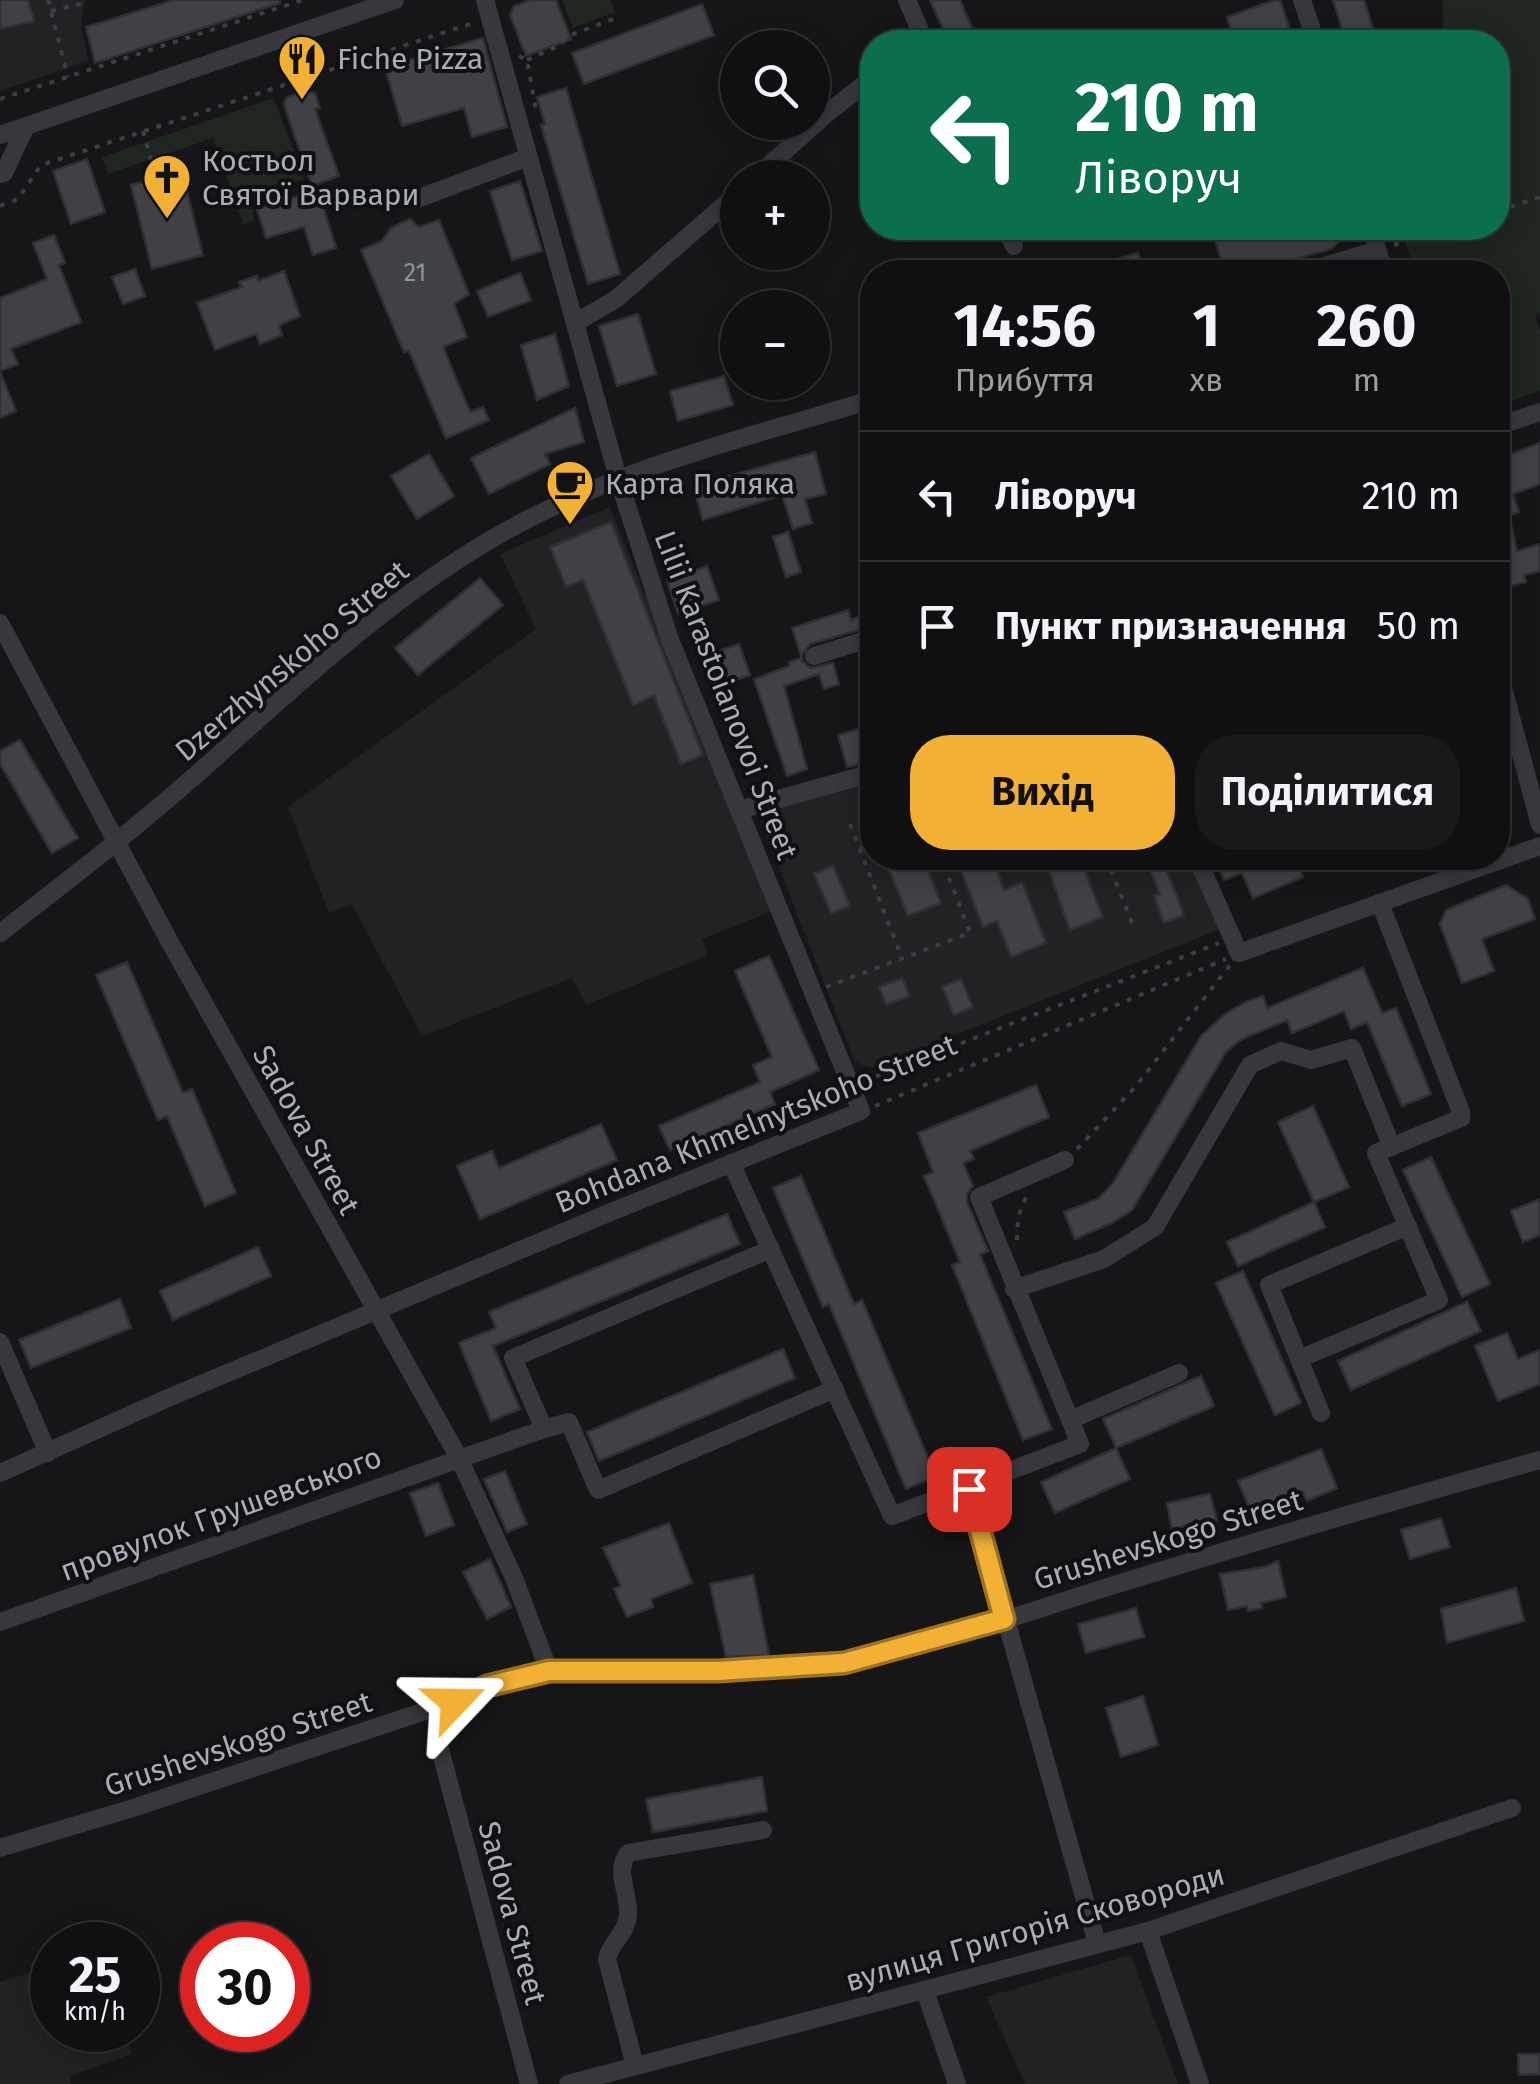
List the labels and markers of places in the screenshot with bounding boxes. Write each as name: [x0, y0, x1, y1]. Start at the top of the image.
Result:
restaurant icon: Fiche Pizza: [276, 33, 328, 101]
place label: Fiche Pizza: [337, 41, 483, 77]
place label: Костьол Святої Варвари: [202, 143, 420, 213]
church icon: Костьол Святої Варвари: [141, 152, 193, 220]
cafe icon: Карта Поляка: [544, 458, 596, 526]
place label: Карта Поляка: [605, 466, 795, 502]
pin: [927, 1447, 1012, 1532]

